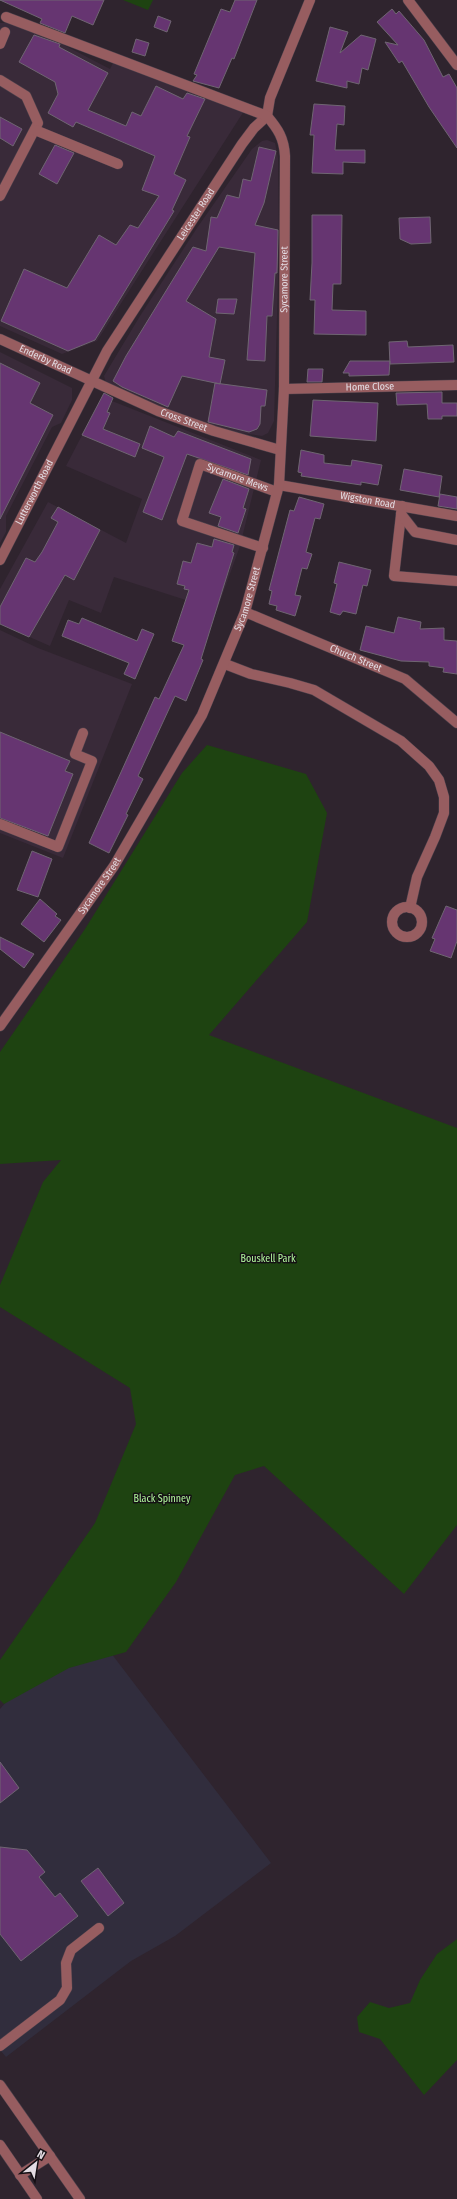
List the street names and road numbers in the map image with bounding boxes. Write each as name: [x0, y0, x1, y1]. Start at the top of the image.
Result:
street label: Leicester Road: [175, 186, 217, 243]
street label: Sycamore Street: [278, 245, 291, 313]
street label: Enderby Road: [17, 343, 74, 377]
street label: Home Close: [346, 380, 394, 394]
street label: Cross Street: [159, 406, 209, 434]
street label: Lutterworth Road: [13, 458, 56, 527]
street label: Sycamore Mews: [205, 461, 270, 494]
street label: Wigston Road: [339, 490, 396, 511]
street label: Sycamore Street: [232, 565, 263, 633]
street label: Church Street: [328, 642, 384, 675]
street label: Sycamore Street: [76, 855, 124, 916]

